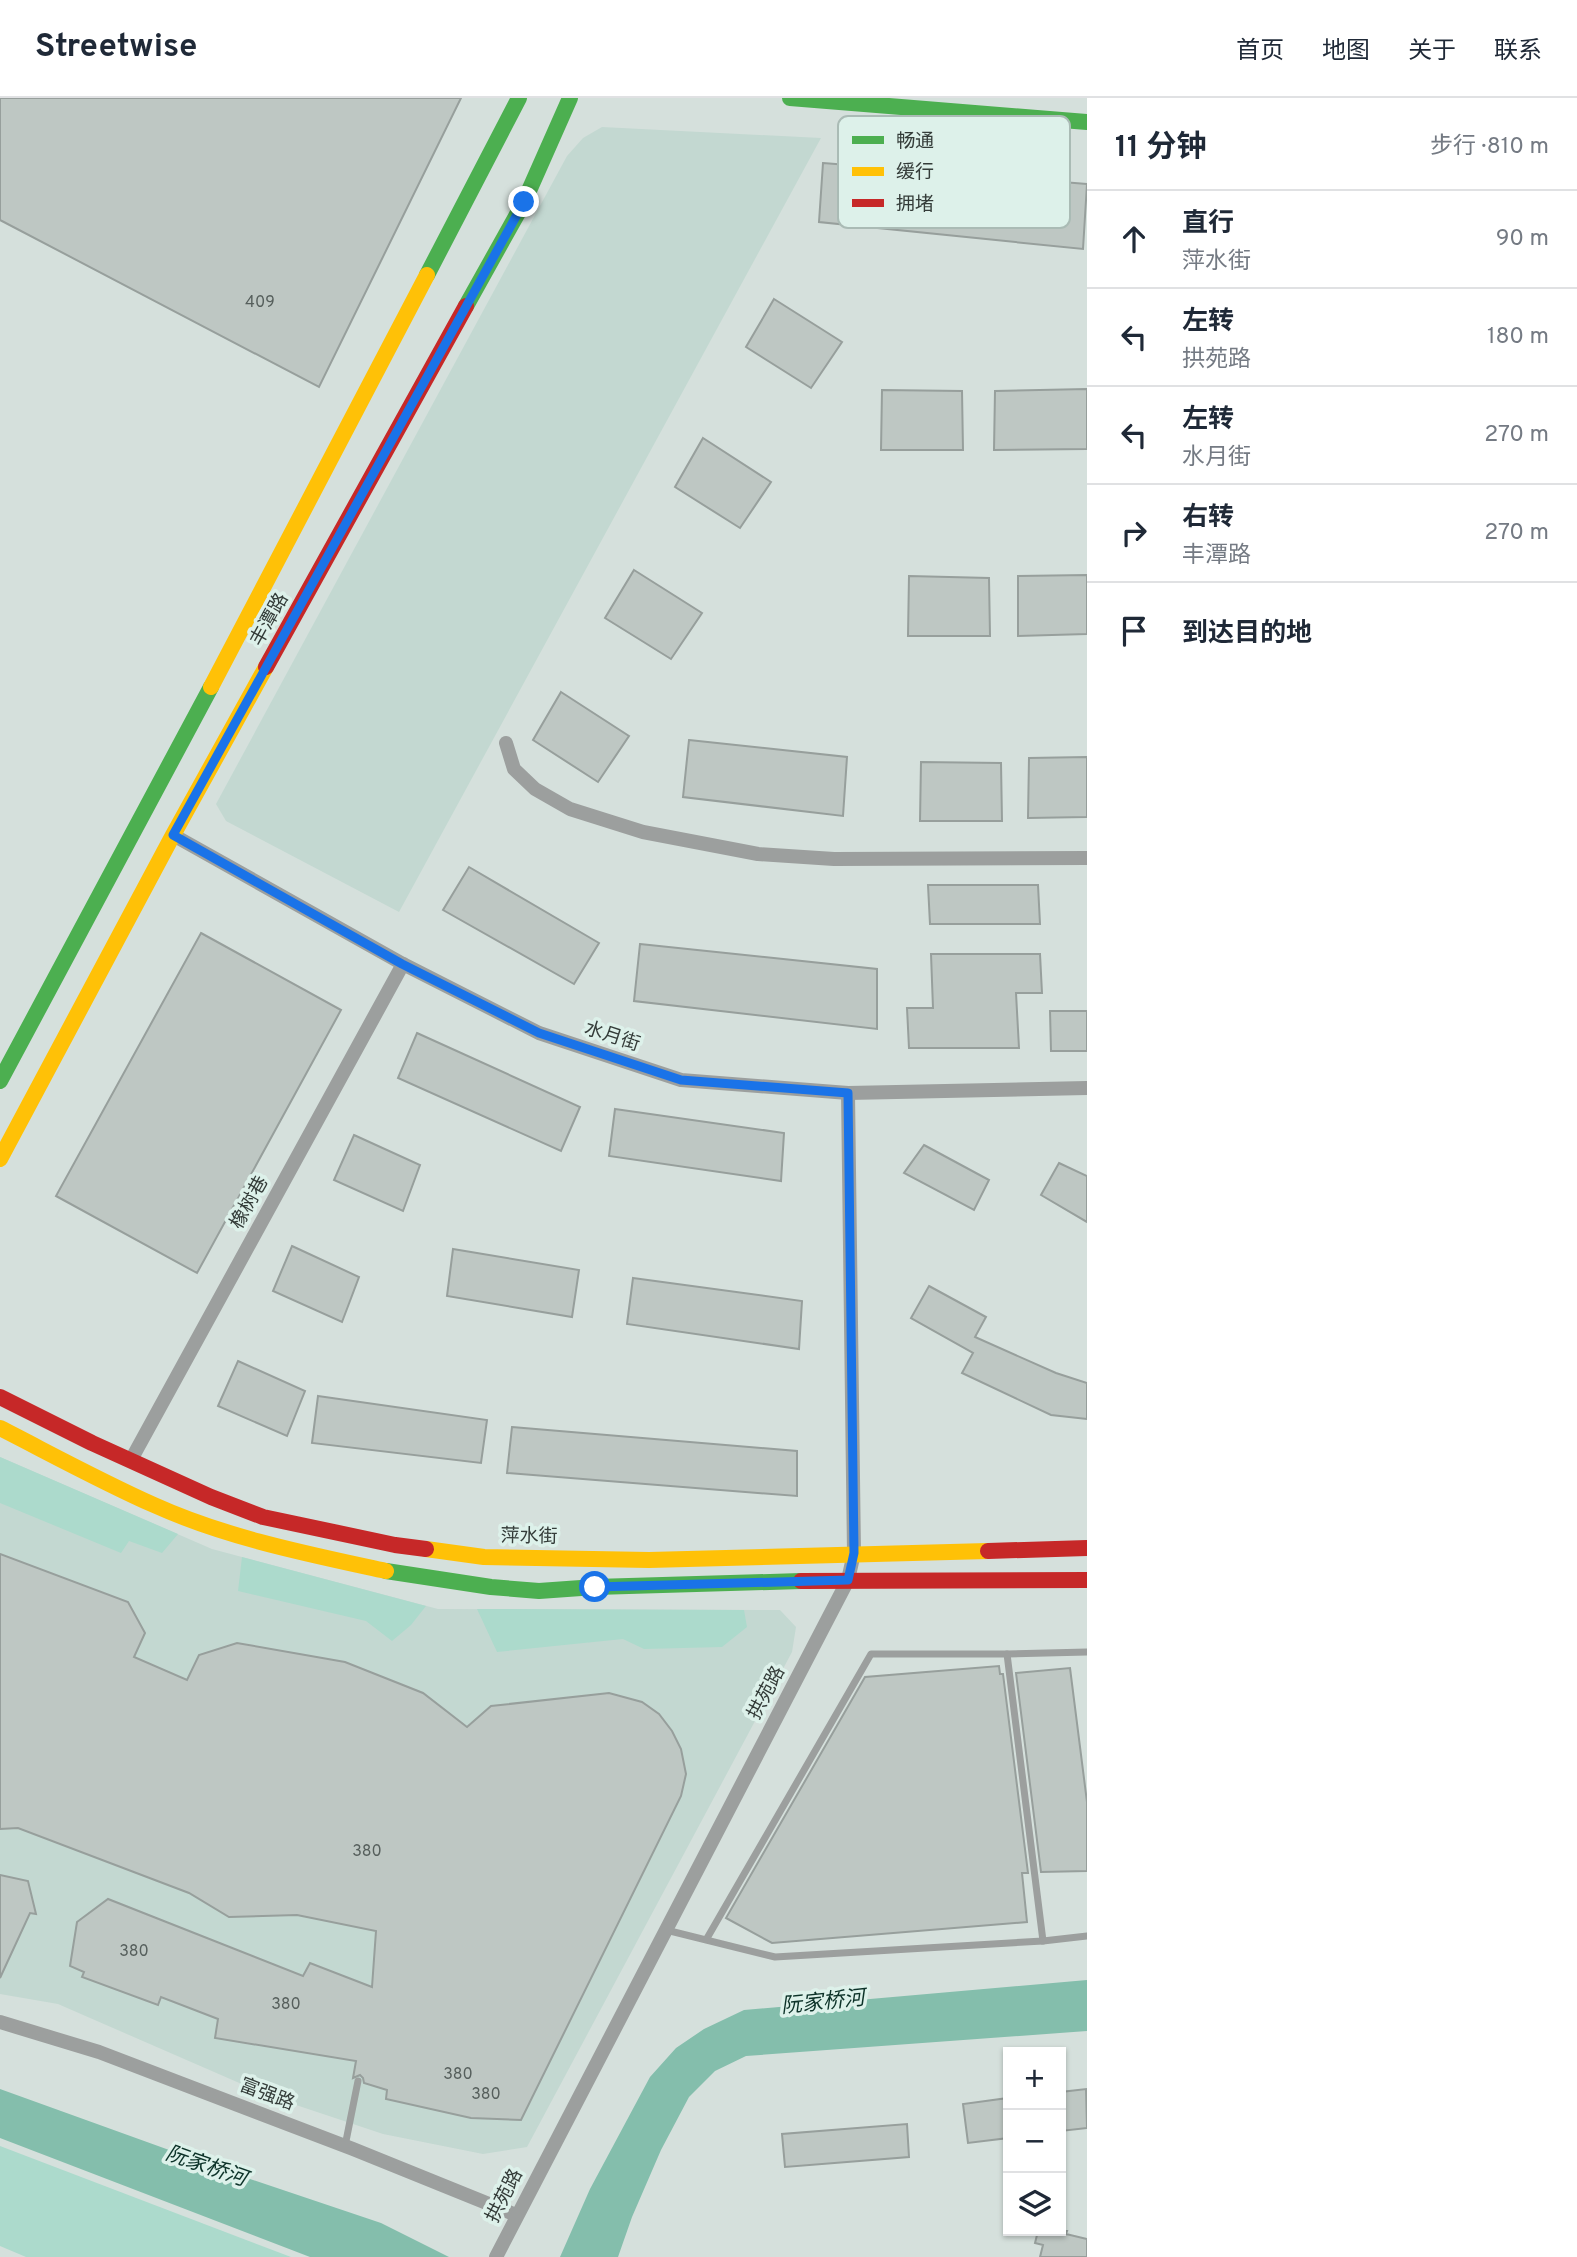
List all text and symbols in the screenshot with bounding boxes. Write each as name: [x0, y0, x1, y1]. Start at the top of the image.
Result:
text: Streetwise: [35, 27, 197, 69]
text: 首页: [1236, 37, 1284, 67]
text: 地图: [1322, 37, 1370, 67]
text: 关于: [1408, 37, 1456, 67]
text: 联系: [1494, 37, 1542, 67]
legend: [838, 116, 1070, 228]
text: 畅通: [896, 130, 934, 154]
text: 11 分钟: [1115, 130, 1207, 167]
text: 步行 · 810 m: [1430, 133, 1549, 162]
text: 缓行: [896, 161, 934, 185]
route end: [508, 186, 539, 217]
text: 拥堵: [896, 193, 934, 217]
text: 直行: [1182, 208, 1234, 241]
icon: ahead: [1115, 220, 1153, 258]
text: 90 m: [1496, 225, 1549, 254]
text: 萍水街: [1182, 248, 1251, 277]
house number: 409: [245, 293, 275, 313]
text: 左转: [1182, 306, 1234, 339]
icon: left: [1115, 318, 1153, 356]
text: 180 m: [1487, 323, 1549, 352]
text: 拱苑路: [1182, 346, 1251, 375]
text: 左转: [1182, 404, 1234, 437]
icon: left: [1115, 416, 1153, 454]
text: 270 m: [1484, 421, 1549, 450]
text: 水月街: [1182, 444, 1251, 473]
text: 右转: [1182, 502, 1234, 535]
icon: right: [1115, 514, 1153, 552]
text: 270 m: [1484, 519, 1549, 548]
text: 丰潭路: [1182, 542, 1251, 571]
street label: 丰潭路: [246, 589, 294, 651]
icon: arrive: [1115, 612, 1153, 650]
text: 到达目的地: [1182, 618, 1312, 651]
street label: 水月街: [581, 1017, 643, 1057]
street label: 橡树巷: [226, 1172, 274, 1234]
street label: 萍水街: [500, 1525, 558, 1549]
route start: [579, 1571, 610, 1602]
street label: 拱苑路: [743, 1662, 791, 1724]
house number: 380: [352, 1842, 382, 1862]
house number: 380: [119, 1942, 149, 1962]
water label: 阮家桥河: [780, 1985, 870, 2021]
house number: 380: [271, 1995, 301, 2015]
map controls: [1003, 2047, 1066, 2236]
button: +: [1003, 2047, 1066, 2110]
house number: 380: [443, 2065, 473, 2085]
street label: 富强路: [236, 2074, 298, 2116]
house number: 380: [471, 2085, 501, 2105]
button: −: [1003, 2110, 1066, 2173]
water label: 阮家桥河: [162, 2141, 254, 2195]
street label: 拱苑路: [481, 2165, 529, 2227]
button: layers: [1003, 2173, 1066, 2236]

